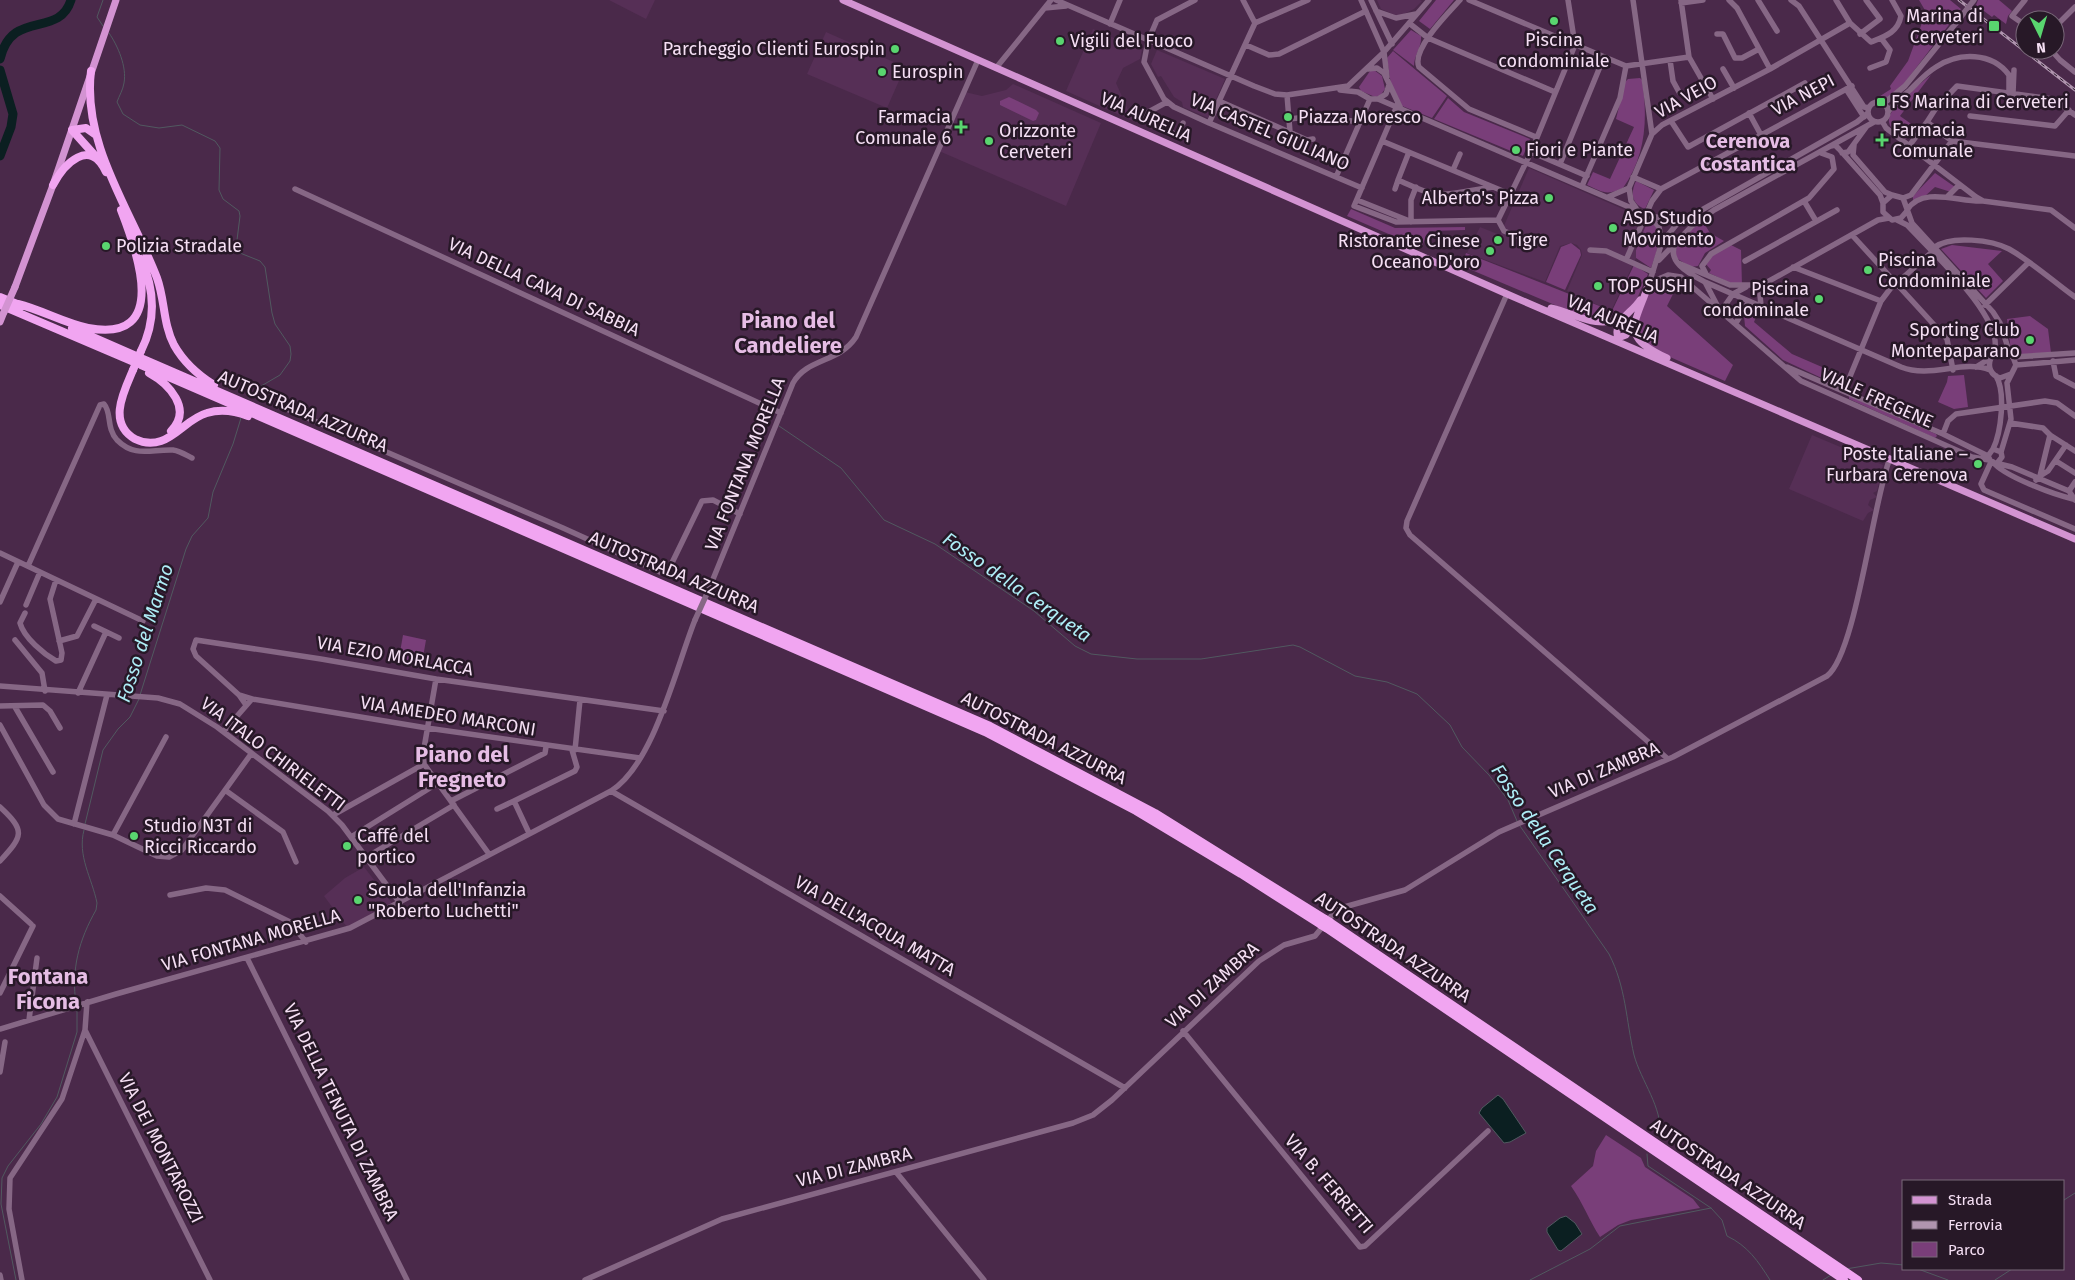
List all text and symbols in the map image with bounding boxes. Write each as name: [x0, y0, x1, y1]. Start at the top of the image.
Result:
place label: Marina di Cerveteri: [1906, 5, 1983, 48]
north arrow: [2015, 10, 2065, 60]
marker: Piscina condominiale: [1548, 15, 1560, 27]
marker: Marina di Cerveteri: [1987, 19, 2001, 33]
place label: Piscina condominiale: [1498, 29, 1610, 72]
place label: Vigili del Fuoco: [1070, 30, 1193, 52]
marker: Vigili del Fuoco: [1054, 35, 1066, 47]
place label: Parcheggio Clienti Eurospin: [663, 38, 885, 60]
text: N: [2036, 39, 2046, 56]
marker: Parcheggio Clienti Eurospin: [889, 43, 901, 55]
place label: Eurospin: [892, 61, 963, 83]
marker: Eurospin: [876, 66, 888, 78]
street label: VIA NEPI: [1768, 69, 1838, 121]
street label: VIA VEIO: [1651, 71, 1721, 123]
street label: VIA AURELIA: [1097, 87, 1196, 147]
street label: VIA CASTEL GIULIANO: [1187, 89, 1353, 175]
place label: FS Marina di Cerveteri: [1891, 91, 2069, 113]
marker: FS Marina di Cerveteri: [1875, 96, 1887, 108]
place label: Farmacia Comunale 6: [855, 106, 951, 149]
place label: Piazza Moresco: [1298, 106, 1421, 128]
marker: Piazza Moresco: [1282, 111, 1294, 123]
place label: Farmacia Comunale: [1892, 119, 1973, 162]
place label: Orizzonte Cerveteri: [999, 120, 1076, 163]
marker: Farmacia Comunale 6: [955, 121, 967, 133]
district label: Cerenova Costantica: [1700, 129, 1796, 176]
marker: Farmacia Comunale: [1876, 134, 1888, 146]
marker: Orizzonte Cerveteri: [983, 135, 995, 147]
place label: Fiori e Piante: [1526, 139, 1633, 161]
marker: Fiori e Piante: [1510, 144, 1522, 156]
place label: Alberto's Pizza: [1422, 187, 1539, 209]
marker: Alberto's Pizza: [1543, 192, 1555, 204]
place label: ASD Studio Movimento: [1623, 207, 1714, 250]
marker: ASD Studio Movimento: [1607, 222, 1619, 234]
place label: Tigre: [1508, 229, 1548, 251]
place label: Ristorante Cinese Oceano D'oro: [1338, 230, 1480, 273]
street label: VIA DELLA CAVA DI SABBIA: [445, 233, 644, 341]
marker: Tigre: [1492, 234, 1504, 246]
place label: Polizia Stradale: [116, 235, 242, 257]
marker: Polizia Stradale: [100, 240, 112, 252]
marker: Ristorante Cinese Oceano D'oro: [1484, 245, 1496, 257]
place label: Piscina Condominiale: [1878, 249, 1991, 292]
marker: Piscina Condominiale: [1862, 264, 1874, 276]
place label: TOP SUSHI: [1608, 275, 1693, 297]
place label: Piscina condominale: [1703, 278, 1809, 321]
marker: TOP SUSHI: [1592, 280, 1604, 292]
street label: VIA AURELIA: [1564, 290, 1663, 348]
marker: Piscina condominale: [1813, 293, 1825, 305]
district label: Piano del Candeliere: [734, 307, 842, 359]
place label: Sporting Club Montepaparano: [1891, 319, 2020, 362]
marker: Sporting Club Montepaparano: [2024, 334, 2036, 346]
street label: VIALE FREGENE: [1817, 363, 1937, 433]
street label: AUTOSTRADA AZZURRA: [215, 365, 392, 457]
street label: VIA FONTANA MORELLA: [700, 374, 790, 554]
place label: Poste Italiane – Furbara Cerenova: [1826, 443, 1968, 486]
marker: Poste Italiane – Furbara Cerenova: [1972, 458, 1984, 470]
street label: AUTOSTRADA AZZURRA: [586, 526, 763, 618]
water label: Fosso della Cerqueta: [938, 527, 1096, 647]
water label: Fosso del Marmo: [112, 561, 178, 705]
street label: VIA EZIO MORLACCA: [315, 631, 475, 681]
street label: AUTOSTRADA AZZURRA: [958, 687, 1131, 790]
street label: VIA AMEDEO MARCONI: [359, 691, 537, 741]
street label: VIA ITALO CHIRIELETTI: [196, 692, 350, 816]
street label: VIA DI ZAMBRA: [1545, 737, 1663, 803]
district label: Piano del Fregneto: [415, 741, 510, 793]
water label: Fosso della Cerqueta: [1486, 760, 1604, 918]
place label: Studio N3T di Ricci Riccardo: [144, 815, 257, 858]
place label: Caffé del portico: [357, 825, 429, 868]
marker: Studio N3T di Ricci Riccardo: [128, 830, 140, 842]
marker: Caffé del portico: [341, 840, 353, 852]
street label: VIA DELL'ACQUA MATTA: [791, 871, 960, 981]
place label: Scuola dell'Infanzia "Roberto Luchetti": [368, 879, 526, 922]
street label: AUTOSTRADA AZZURRA: [1311, 887, 1475, 1008]
marker: Scuola dell'Infanzia "Roberto Luchetti": [352, 894, 364, 906]
street label: VIA FONTANA MORELLA: [159, 904, 344, 976]
street label: VIA DI ZAMBRA: [1161, 937, 1264, 1033]
district label: Fontana Ficona: [8, 963, 88, 1015]
street label: VIA DELLA TENUTA DI ZAMBRA: [279, 1000, 404, 1225]
street label: VIA DEI MONTAROZZI: [114, 1069, 208, 1227]
street label: AUTOSTRADA AZZURRA: [1646, 1114, 1810, 1235]
street label: VIA B. FERRETTI: [1280, 1130, 1378, 1238]
street label: VIA DI ZAMBRA: [794, 1142, 915, 1192]
legend: [1902, 1180, 2065, 1270]
text: Strada: [1948, 1191, 1992, 1209]
text: Ferrovia: [1948, 1216, 2003, 1234]
text: Parco: [1948, 1241, 1985, 1259]

